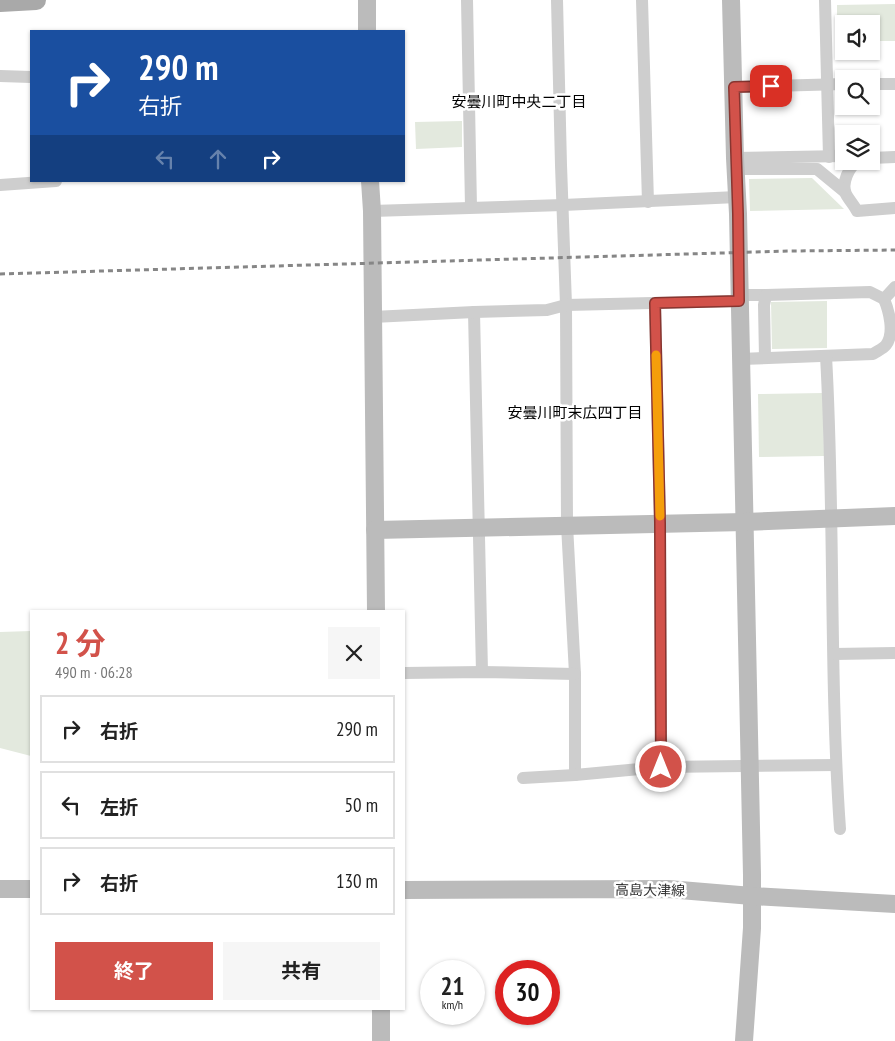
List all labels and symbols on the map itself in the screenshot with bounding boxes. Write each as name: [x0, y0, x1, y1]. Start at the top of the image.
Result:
pin: [750, 65, 792, 107]
district label: 安曇川町中央二丁目: [451, 92, 587, 111]
district label: 安曇川町末広四丁目: [507, 403, 643, 422]
position arrow: [634, 740, 686, 792]
street label: 高島大津線: [615, 880, 685, 900]
speed limit sign: 30: [495, 960, 560, 1025]

